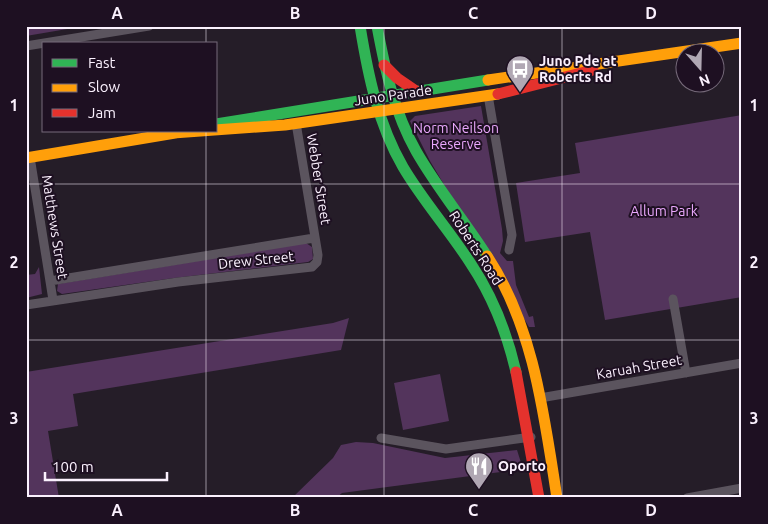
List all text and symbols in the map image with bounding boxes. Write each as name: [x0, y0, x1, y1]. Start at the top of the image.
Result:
text: A: [111, 4, 123, 22]
text: B: [290, 4, 300, 22]
text: C: [468, 4, 478, 22]
text: D: [645, 4, 657, 22]
legend: [42, 42, 218, 132]
north arrow: [676, 42, 726, 92]
place label: Juno Pde at Roberts Rd: [539, 53, 616, 85]
text: Fast: [88, 54, 116, 71]
bus stop icon: Juno Pde at Roberts Rd: [505, 54, 535, 93]
text: N: [697, 71, 712, 90]
text: Slow: [88, 78, 121, 95]
street label: Juno Parade: [353, 82, 433, 108]
text: 1: [9, 96, 19, 114]
text: 1: [749, 96, 759, 114]
text: Jam: [88, 104, 116, 121]
park label: Norm Neilson Reserve: [413, 120, 499, 152]
street label: Webber Street: [304, 132, 334, 226]
street label: Matthews Street: [39, 174, 71, 281]
park label: Allum Park: [630, 203, 698, 219]
street label: Roberts Road: [446, 208, 506, 288]
street label: Drew Street: [217, 248, 295, 272]
text: 2: [9, 253, 19, 271]
text: 2: [749, 253, 759, 271]
street label: Karuah Street: [595, 352, 683, 382]
text: 3: [9, 409, 19, 427]
text: 3: [749, 409, 759, 427]
scale bar: [45, 449, 168, 481]
restaurant icon: Oporto: [464, 451, 494, 490]
text: 100 m: [52, 458, 94, 475]
place label: Oporto: [498, 458, 546, 474]
text: A: [111, 501, 123, 519]
text: B: [290, 501, 300, 519]
text: C: [468, 501, 478, 519]
text: D: [645, 501, 657, 519]

